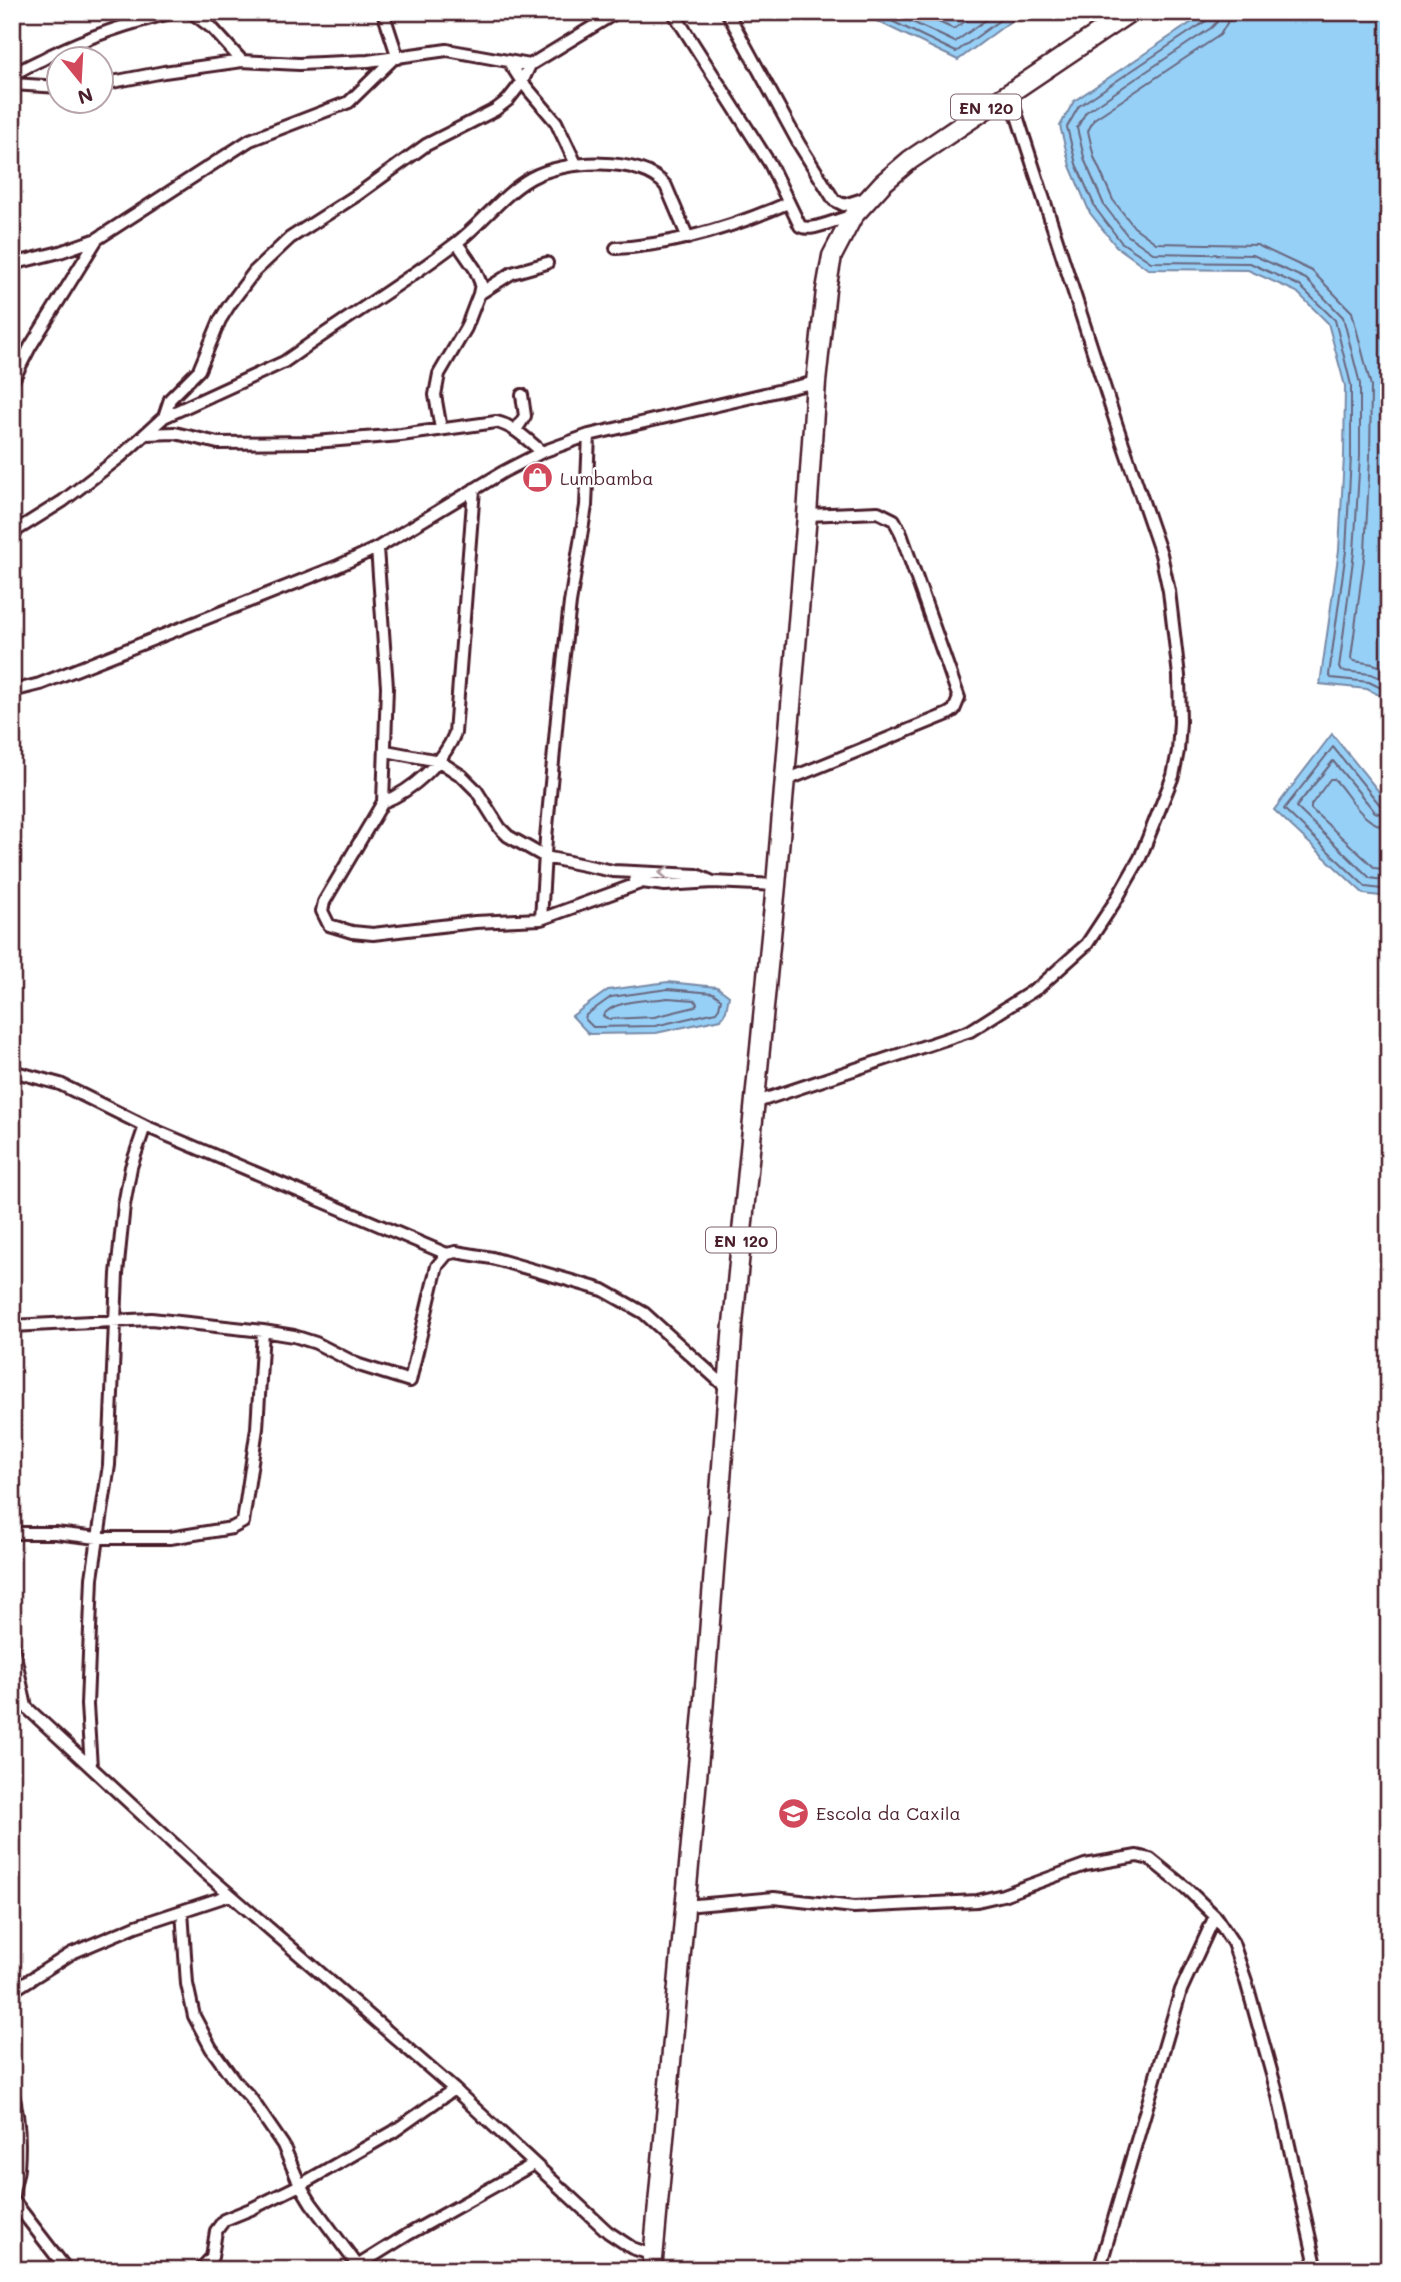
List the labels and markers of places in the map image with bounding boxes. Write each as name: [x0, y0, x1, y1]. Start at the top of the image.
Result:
shop icon: Lumbamba: [520, 461, 554, 495]
place label: Lumbamba: [560, 466, 653, 490]
school or university icon: Escola da Caxila: [776, 1796, 810, 1830]
place label: Escola da Caxila: [816, 1801, 961, 1825]

